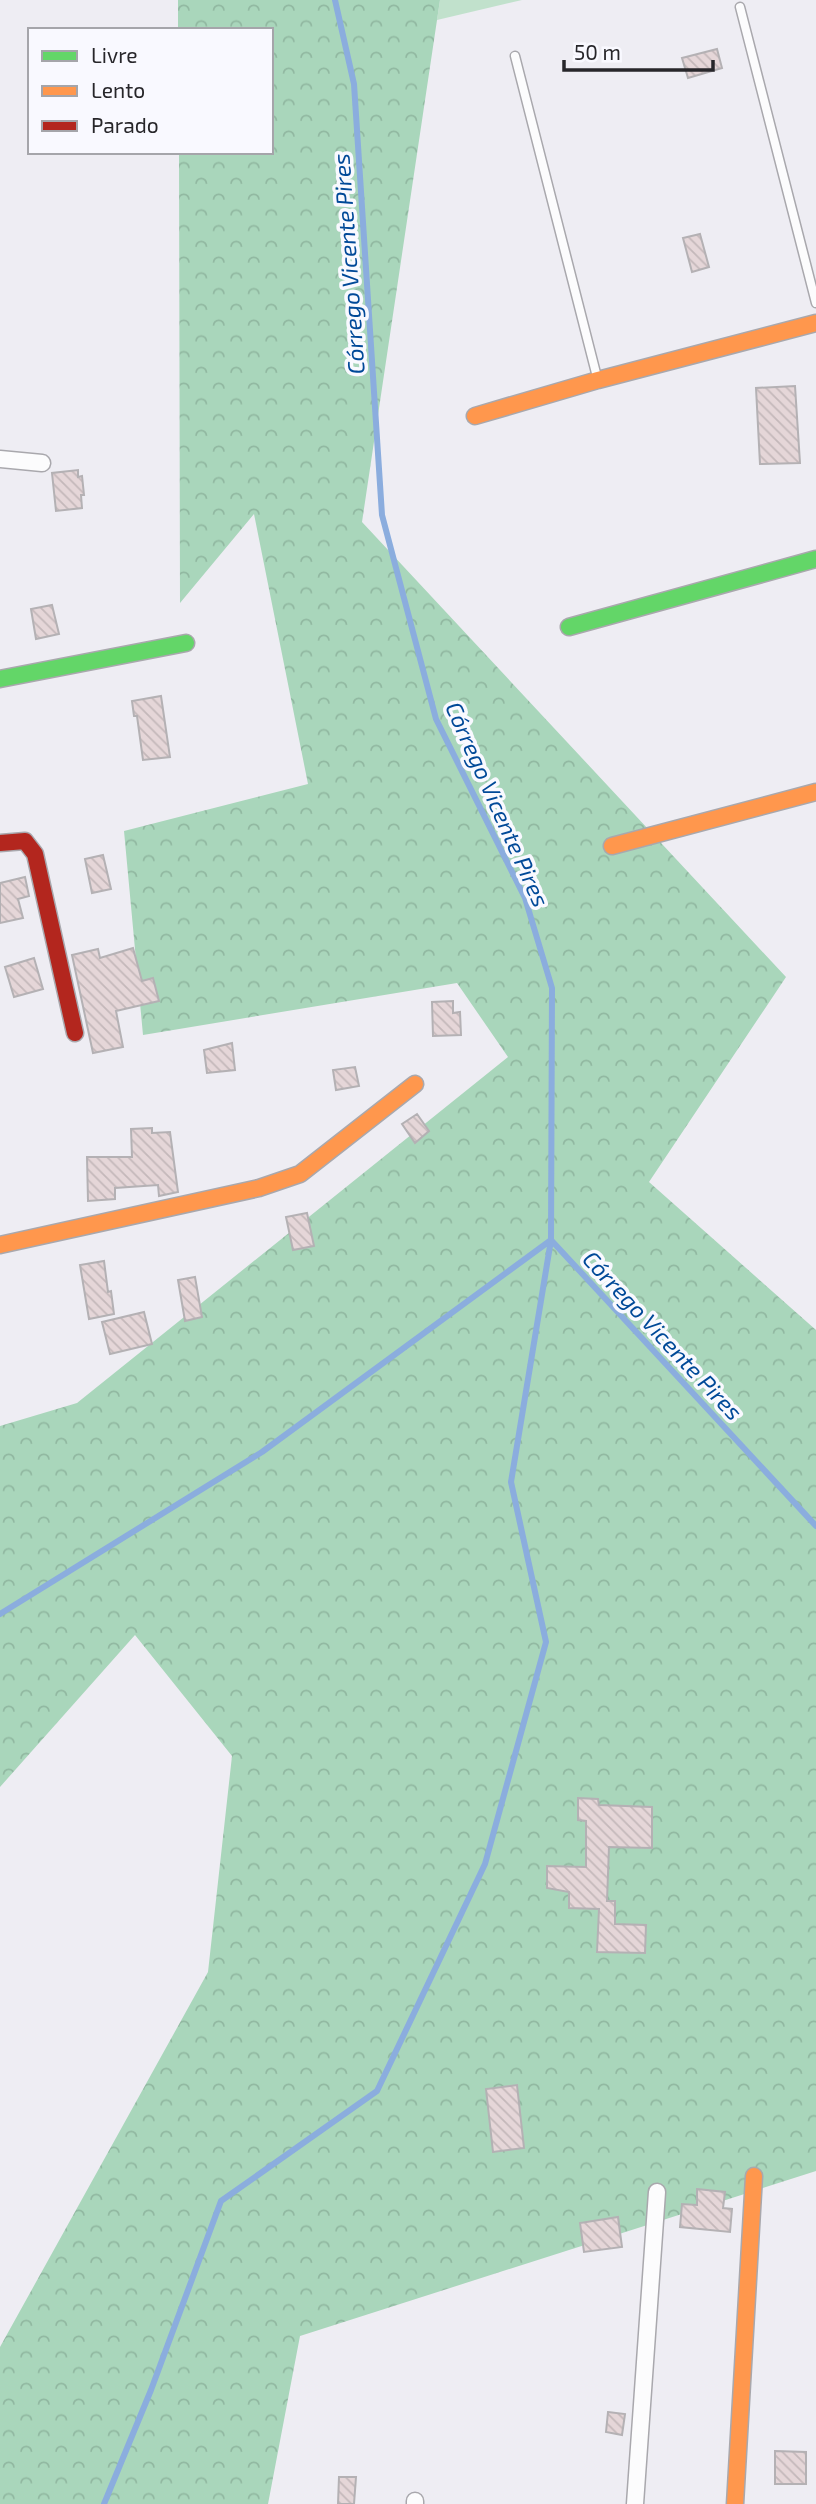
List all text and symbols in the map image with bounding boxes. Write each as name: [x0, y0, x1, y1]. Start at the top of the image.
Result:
legend: [28, 28, 273, 154]
scale bar: [564, 28, 713, 72]
text: 50 m: [574, 39, 621, 64]
text: Livre: [91, 42, 138, 67]
text: Lento: [91, 77, 145, 102]
text: Parado: [91, 112, 159, 137]
water label: Córrego Vicente Pires: [326, 153, 370, 375]
water label: Córrego Vicente Pires: [440, 697, 556, 911]
water label: Córrego Vicente Pires: [577, 1244, 749, 1426]

